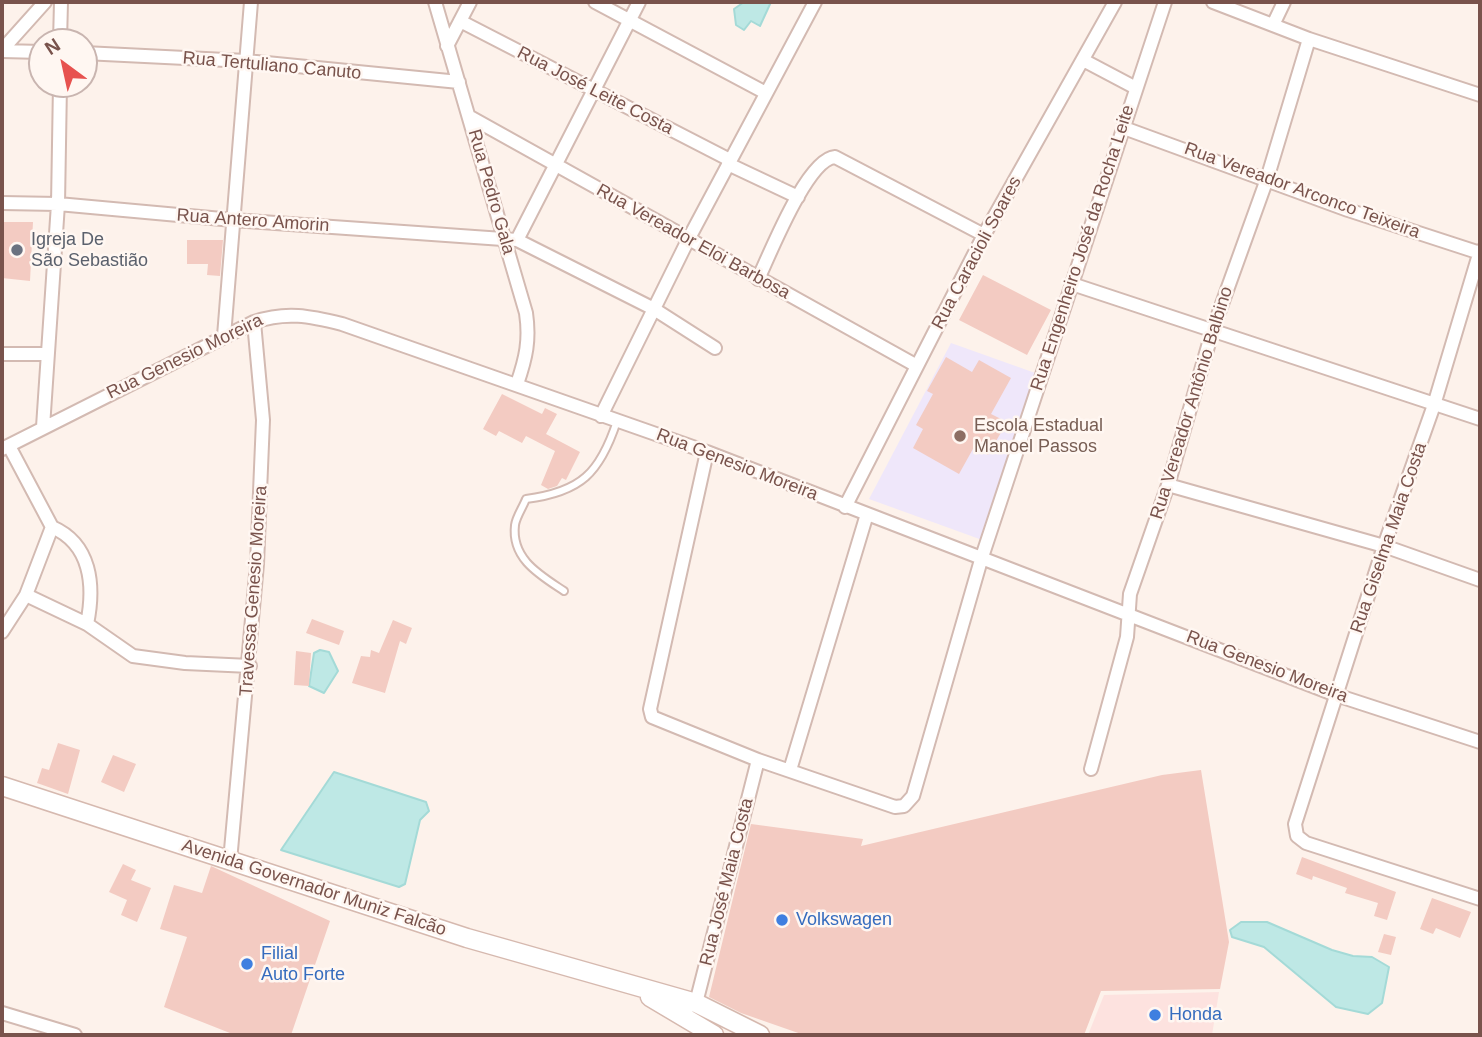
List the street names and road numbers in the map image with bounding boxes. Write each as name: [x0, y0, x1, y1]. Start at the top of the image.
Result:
street label: Rua José Leite Costa: [513, 42, 677, 140]
street label: Rua Tertuliano Canuto: [182, 47, 362, 85]
street label: Rua Engenheiro José da Rocha Leite: [1026, 102, 1140, 394]
street label: Rua Pedro Gala: [463, 127, 519, 257]
street label: Rua Vereador Arconco Teixeira: [1181, 138, 1423, 244]
street label: Rua Caracioli Soares: [928, 173, 1026, 333]
street label: Rua Vereador Eloi Barbosa: [592, 180, 794, 304]
street label: Rua Antero Amorin: [176, 205, 330, 237]
street label: Rua Vereador Antônio Balbino: [1146, 284, 1238, 522]
street label: Rua Genesio Moreira: [103, 310, 267, 404]
street label: Rua Genesio Moreira: [653, 424, 821, 506]
street label: Rua Giselma Maia Costa: [1346, 440, 1432, 636]
street label: Travessa Genesio Moreira: [236, 485, 272, 697]
street label: Rua Genesio Moreira: [1183, 626, 1351, 708]
street label: Rua José Maia Costa: [696, 796, 758, 968]
street label: Avenida Governador Muniz Falcão: [179, 835, 449, 941]

